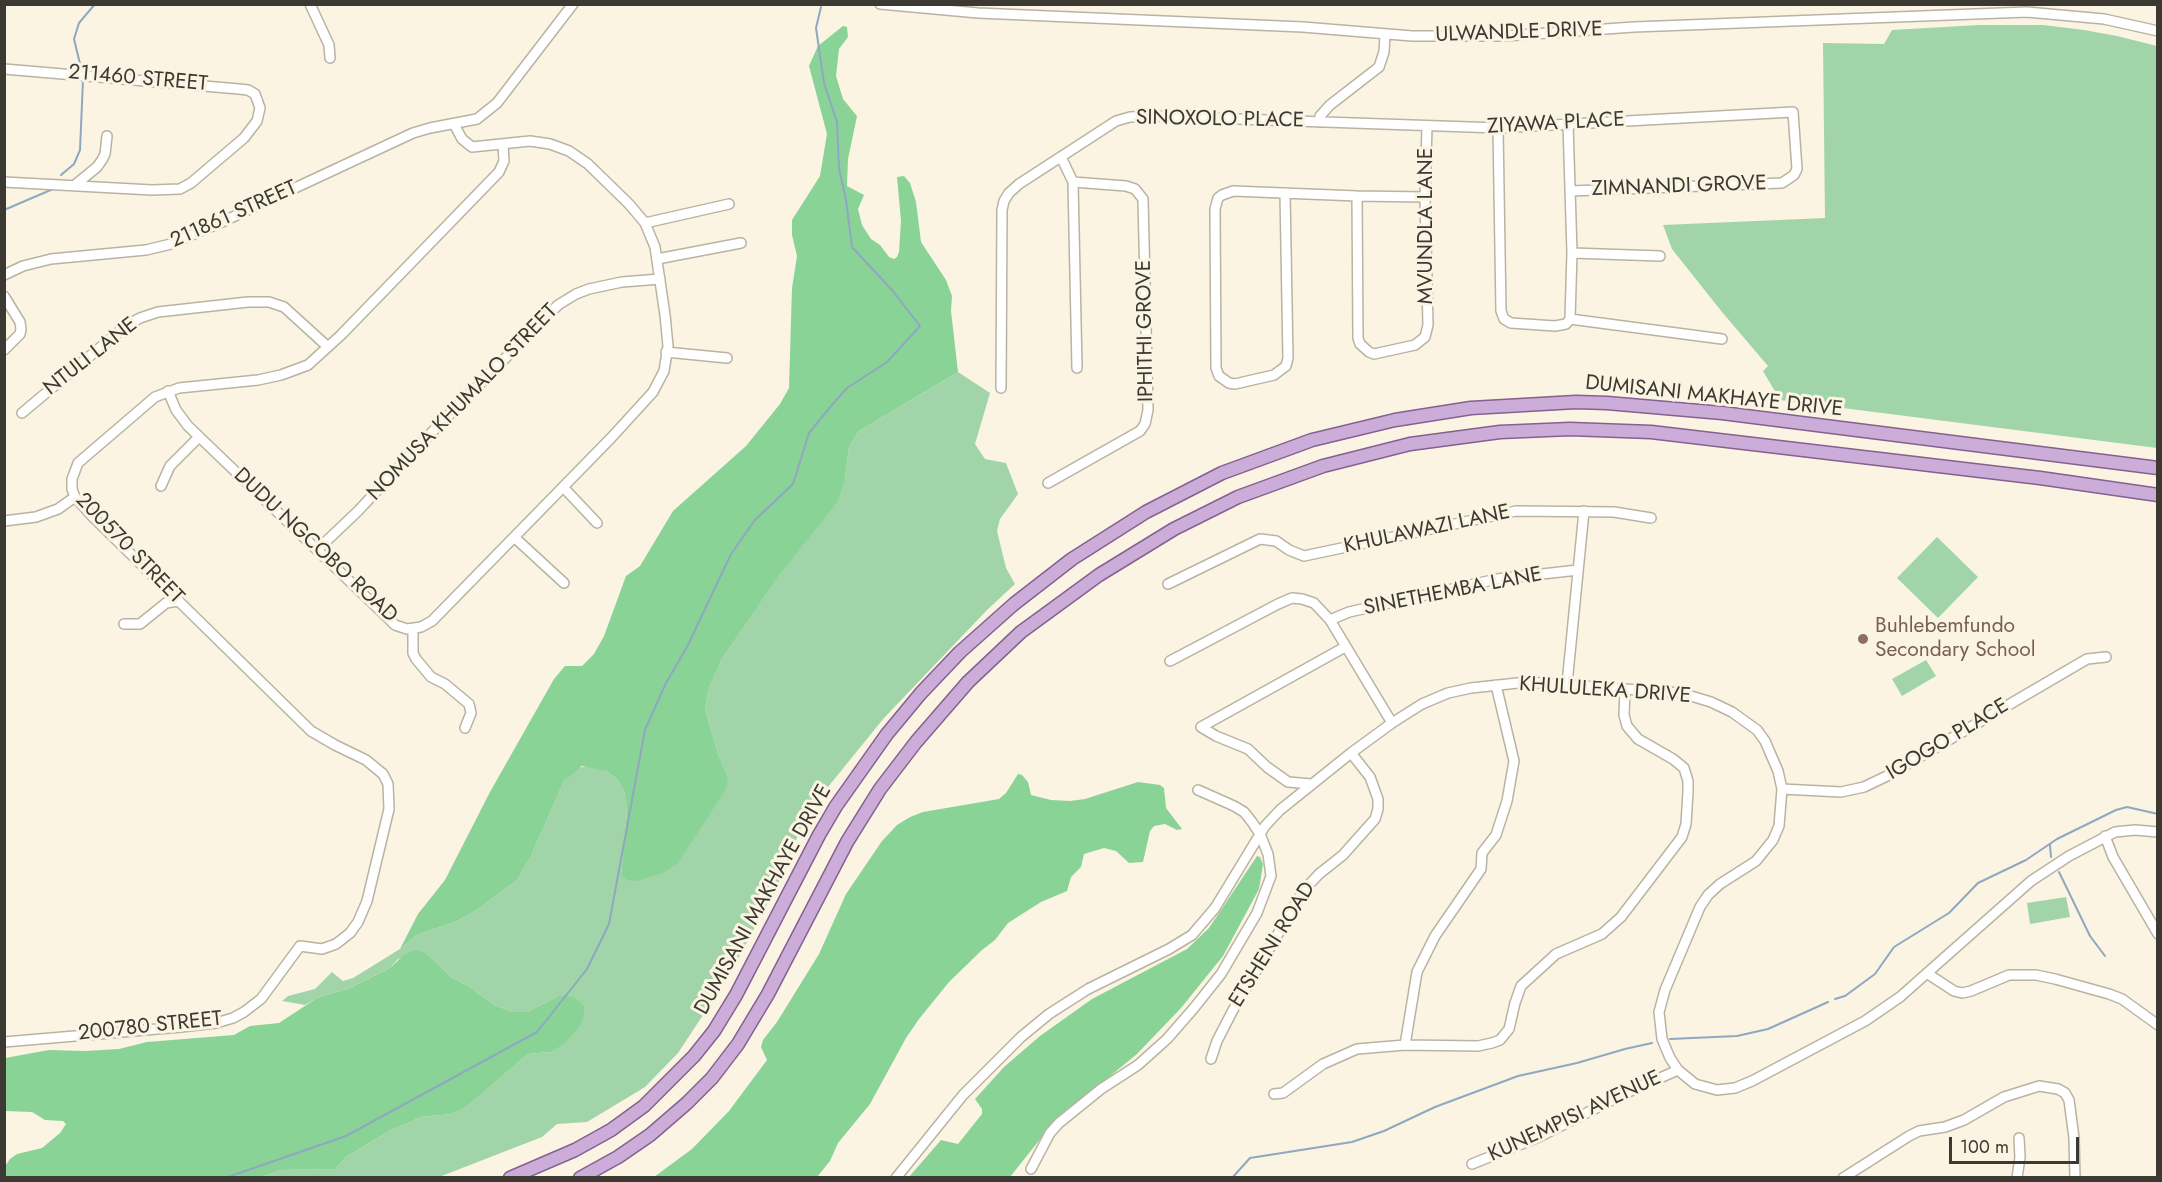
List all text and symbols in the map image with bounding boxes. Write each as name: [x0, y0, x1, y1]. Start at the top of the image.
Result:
street label: ULWANDLE DRIVE: [1435, 17, 1603, 49]
street label: 211460 STREET: [67, 60, 209, 98]
street label: SINOXOLO PLACE: [1136, 106, 1304, 134]
street label: ZIYAWA PLACE: [1487, 108, 1625, 140]
street label: MVUNDLA LANE: [1414, 148, 1440, 304]
street label: ZIMNANDI GROVE: [1591, 171, 1767, 203]
street label: 211861 STREET: [167, 176, 301, 254]
street label: IPHITHI GROVE: [1132, 260, 1160, 402]
street label: NOMUSA KHUMALO STREET: [363, 300, 563, 506]
street label: NTULI LANE: [39, 313, 143, 401]
street label: DUMISANI MAKHAYE DRIVE: [1584, 371, 1844, 423]
street label: DUDU NGCOBO ROAD: [228, 463, 402, 629]
street label: 200570 STREET: [70, 488, 188, 610]
street label: KHULAWAZI LANE: [1342, 500, 1512, 560]
street label: SINETHEMBA LANE: [1362, 562, 1544, 622]
place label: Buhlebemfundo Secondary School: [1875, 614, 2036, 664]
marker: Buhlebemfundo Secondary School: [1856, 632, 1870, 646]
street label: KHULULEKA DRIVE: [1518, 672, 1692, 710]
street label: IGOGO PLACE: [1882, 694, 2014, 786]
street label: DUMISANI MAKHAYE DRIVE: [690, 781, 838, 1019]
street label: ETSHENI ROAD: [1224, 878, 1322, 1012]
street label: 200780 STREET: [77, 1007, 223, 1047]
street label: KUNEMPISI AVENUE: [1485, 1066, 1665, 1168]
scale bar: [1952, 1125, 2082, 1163]
text: 100 m: [1960, 1134, 2009, 1160]

